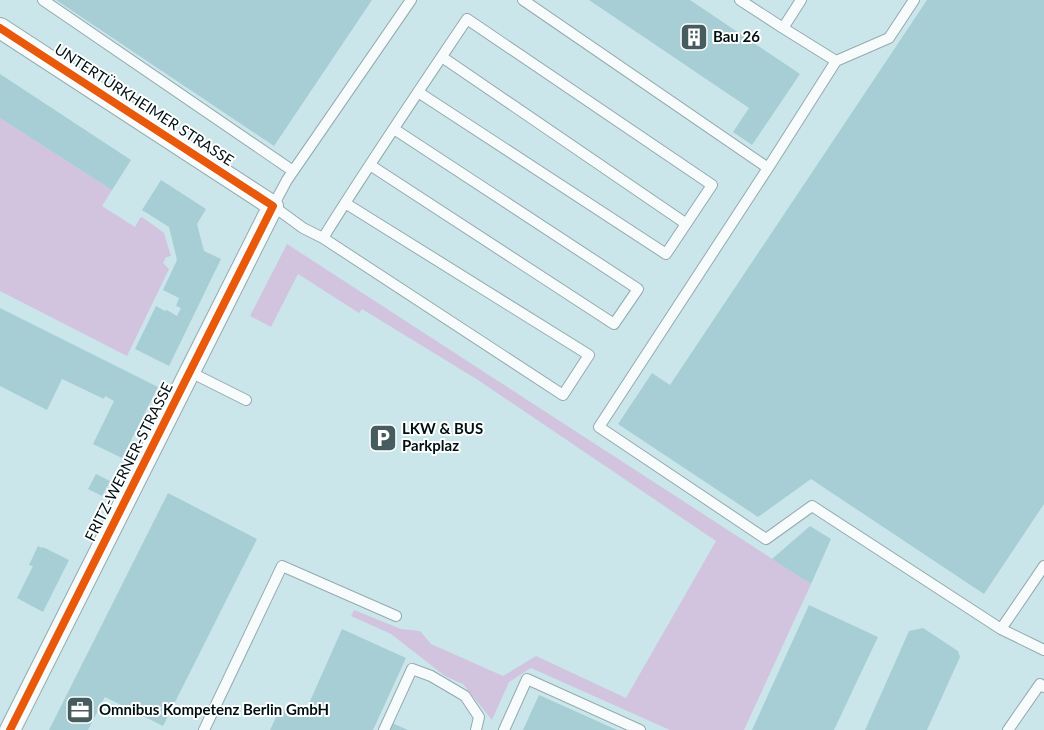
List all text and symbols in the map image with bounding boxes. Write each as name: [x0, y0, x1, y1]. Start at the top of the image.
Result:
building icon: Bau 26: [679, 22, 709, 52]
place label: Bau 26: [713, 27, 760, 45]
street label: UNTERTÜRKHEIMER STRASSE: [52, 39, 237, 169]
street label: FRITZ-WERNER-STRASSE: [80, 379, 176, 544]
place label: LKW & BUS Parkplaz: [402, 419, 483, 454]
parking icon: LKW & BUS Parkplaz: [368, 423, 398, 453]
office icon: Omnibus Kompetenz Berlin GmbH: [65, 695, 95, 725]
place label: Omnibus Kompetenz Berlin GmbH: [99, 700, 329, 718]

